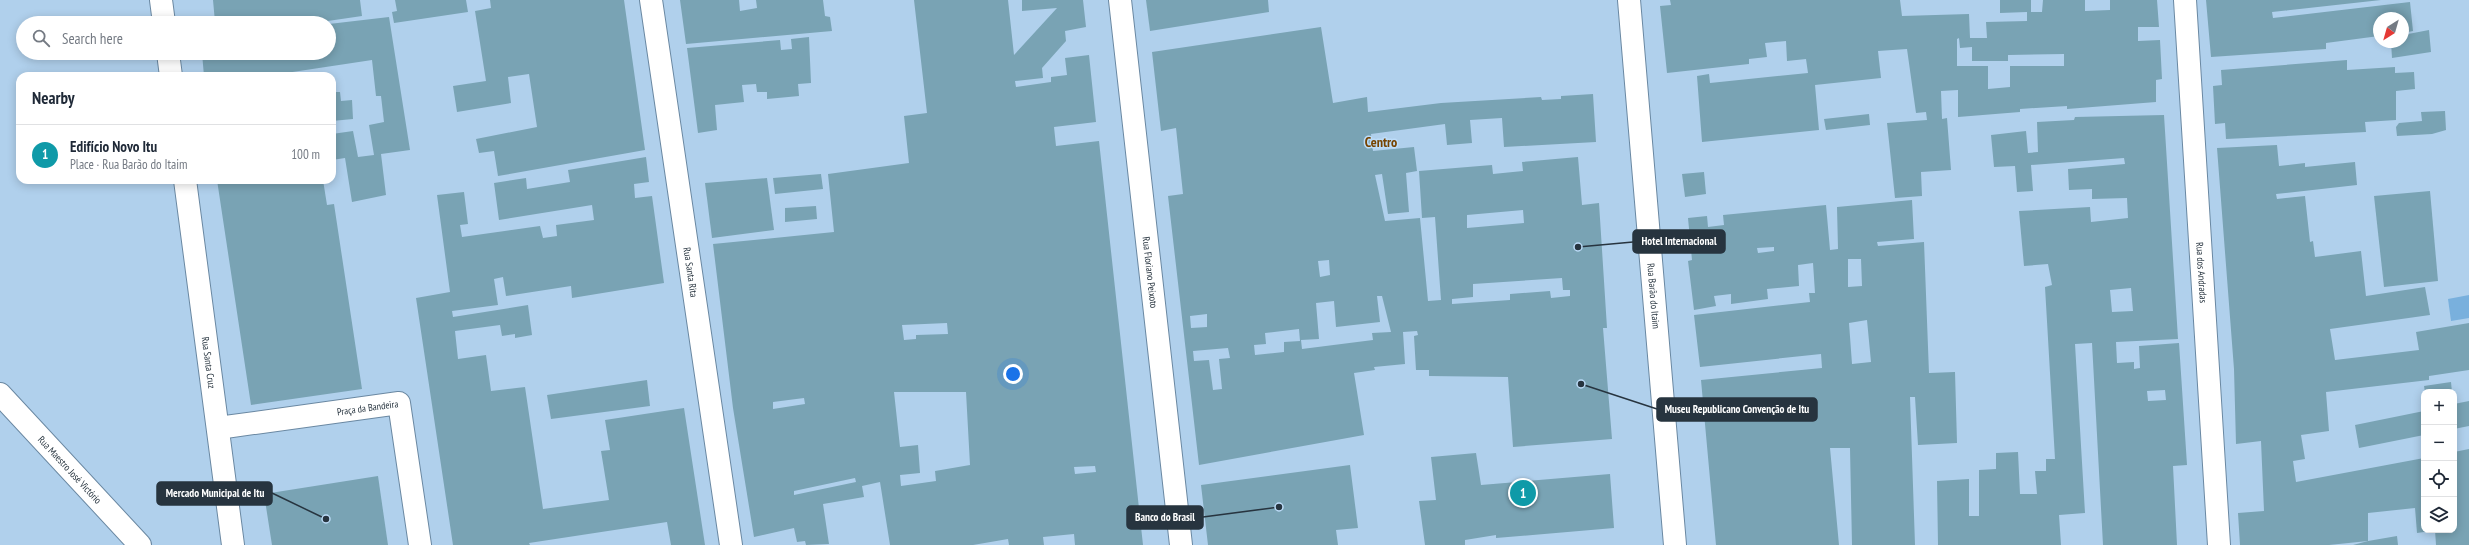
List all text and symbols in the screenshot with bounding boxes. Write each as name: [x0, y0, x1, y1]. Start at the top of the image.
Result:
north arrow: [2373, 12, 2409, 48]
search box: [16, 16, 336, 60]
icon: search: [30, 27, 52, 49]
text: Search here: [62, 29, 123, 48]
text: Nearby: [32, 87, 75, 109]
district label: Centro: [1365, 133, 1397, 151]
text: Edifício Novo Itu: [70, 137, 157, 156]
text: 1: [42, 146, 48, 163]
text: 100 m: [291, 146, 320, 163]
text: Place · Rua Barão do Itaim: [70, 156, 188, 173]
callout: Hotel Internacional: [1633, 230, 1725, 253]
text: Hotel Internacional: [1641, 234, 1717, 248]
street label: Rua Floriano Peixoto: [1140, 236, 1160, 309]
street label: Rua dos Andradas: [2193, 242, 2210, 304]
street label: Rua Santa Rita: [680, 246, 701, 298]
street label: Rua Barão do Itaim: [1644, 263, 1663, 329]
street label: Rua Santa Cruz: [199, 336, 218, 389]
your location: [1003, 364, 1023, 384]
map controls: [2421, 389, 2457, 533]
button: +: [2421, 389, 2457, 425]
street label: Praça da Bandeira: [336, 397, 399, 418]
callout: Museu Republicano Convenção de Itu: [1657, 398, 1817, 421]
text: Museu Republicano Convenção de Itu: [1665, 402, 1809, 416]
button: −: [2421, 425, 2457, 461]
street label: Rua Maestro José Victório: [35, 433, 104, 507]
button: locate: [2421, 461, 2457, 497]
pin: 1: [1510, 478, 1536, 508]
callout: Mercado Municipal de Itu: [157, 482, 272, 505]
text: Mercado Municipal de Itu: [166, 486, 264, 500]
button: layers: [2421, 497, 2457, 533]
callout: Banco do Brasil: [1127, 506, 1203, 529]
text: Banco do Brasil: [1135, 510, 1195, 524]

